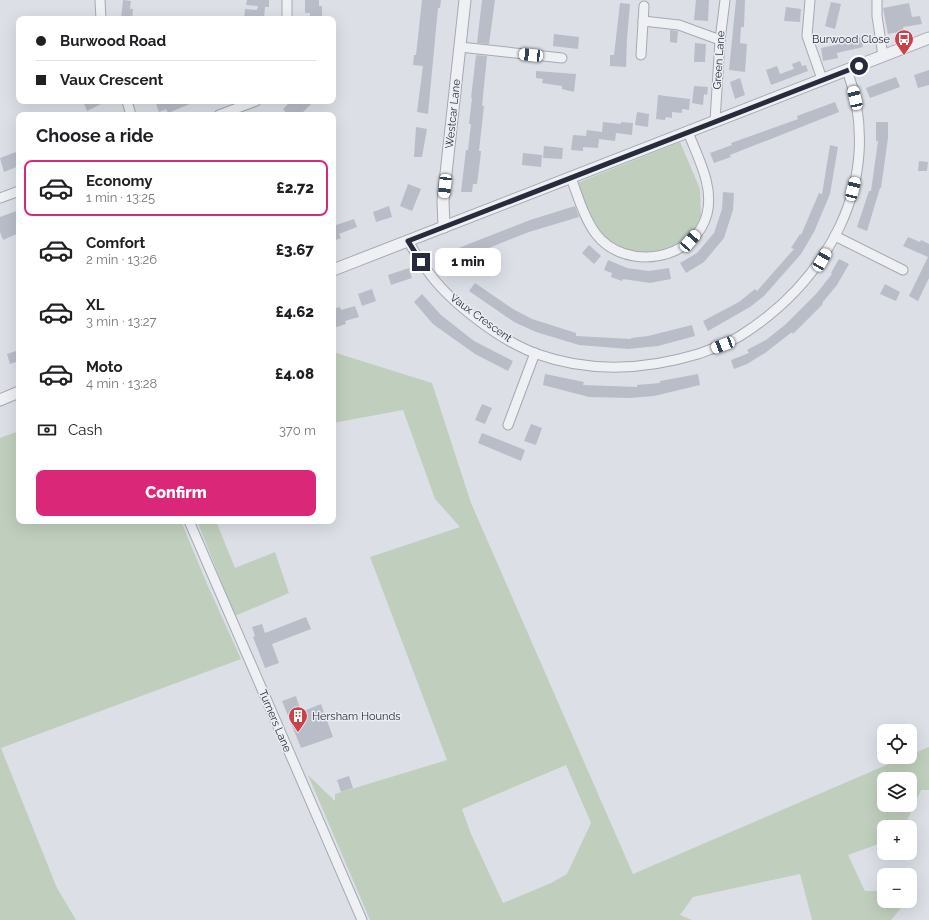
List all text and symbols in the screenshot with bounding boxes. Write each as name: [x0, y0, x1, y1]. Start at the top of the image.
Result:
bus stop icon: Burwood Close: [893, 28, 915, 56]
street label: Green Lane: [710, 30, 728, 90]
text: Burwood Road: [60, 32, 166, 50]
place label: Burwood Close: [812, 33, 891, 46]
car: [518, 48, 544, 62]
route start: [850, 57, 868, 75]
text: Vaux Crescent: [60, 71, 163, 89]
street label: Westcar Lane: [443, 78, 463, 149]
car: [846, 85, 864, 111]
text: Choose a ride: [36, 125, 154, 146]
icon: car: [38, 170, 74, 206]
text: Economy: [86, 172, 153, 190]
car: [438, 173, 452, 199]
car: [844, 176, 862, 202]
text: £2.72: [276, 179, 314, 197]
text: 1 min · 13:25: [86, 190, 155, 205]
car: [678, 228, 702, 254]
icon: car: [38, 232, 74, 268]
text: Comfort: [86, 234, 145, 252]
text: £3.67: [276, 241, 314, 259]
car: [811, 247, 833, 273]
callout: 1 min: [435, 248, 501, 276]
text: 2 min · 13:26: [86, 252, 157, 267]
route end: [412, 253, 430, 271]
text: 1 min: [451, 254, 485, 269]
street label: Vaux Crescent: [448, 291, 515, 345]
icon: car: [38, 294, 74, 330]
text: XL: [86, 296, 104, 314]
text: £4.62: [275, 303, 314, 321]
text: 3 min · 13:27: [86, 314, 156, 329]
car: [710, 335, 736, 355]
icon: car: [38, 356, 74, 392]
text: Moto: [86, 358, 123, 376]
text: £4.08: [275, 365, 314, 383]
text: 4 min · 13:28: [86, 376, 157, 391]
icon: cash: [36, 419, 58, 441]
text: Cash: [68, 421, 102, 439]
text: 370 m: [279, 423, 316, 438]
button: Confirm: [36, 470, 316, 516]
street label: Turners Lane: [256, 688, 294, 755]
building icon: Hersham Hounds: [287, 705, 309, 733]
place label: Hersham Hounds: [312, 710, 401, 723]
map controls: [877, 724, 917, 908]
button: locate: [877, 724, 917, 764]
button: layers: [877, 772, 917, 812]
button: +: [877, 820, 917, 860]
button: −: [877, 868, 917, 908]

